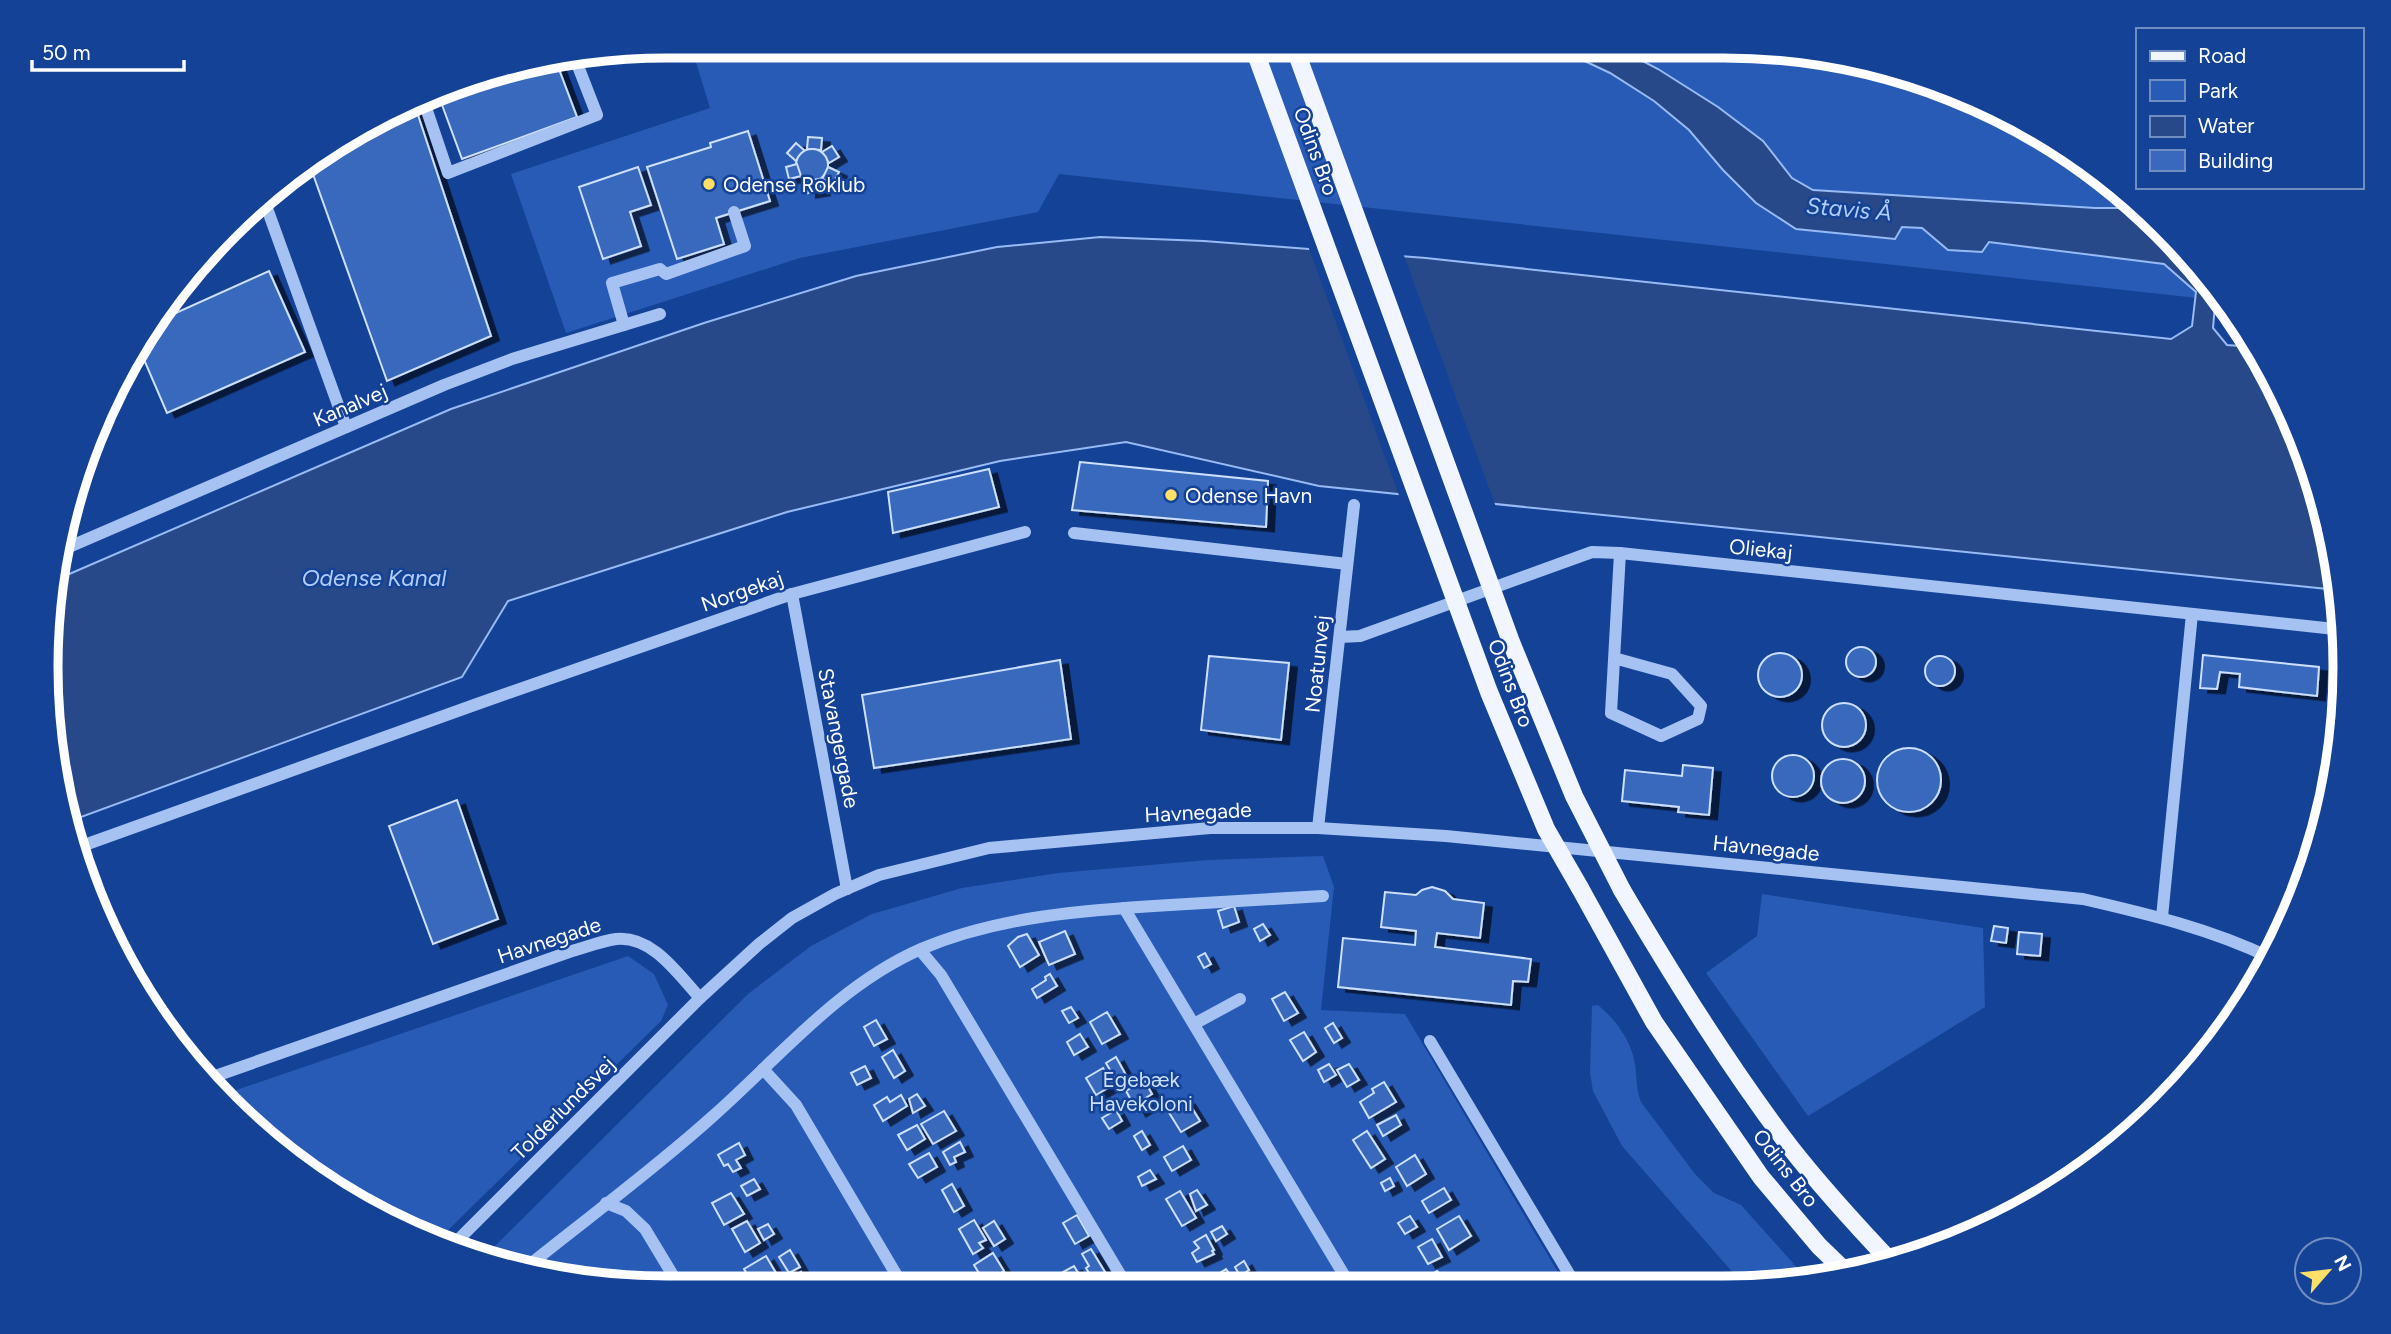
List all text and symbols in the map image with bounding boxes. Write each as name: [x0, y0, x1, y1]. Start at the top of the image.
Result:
scale bar: [32, 28, 184, 72]
legend: [2136, 28, 2363, 189]
text: 50 m: [42, 40, 91, 65]
text: Road: [2198, 43, 2246, 68]
text: Park: [2198, 78, 2239, 103]
street label: Odins Bro: [1288, 103, 1344, 199]
text: Water: [2198, 113, 2254, 138]
text: Building: [2198, 148, 2273, 173]
place label: Odense Roklub: [723, 172, 865, 197]
marker: Odense Roklub: [701, 176, 717, 192]
water label: Stavis Å: [1805, 191, 1893, 227]
street label: Kanalvej: [309, 378, 391, 432]
place label: Odense Havn: [1185, 483, 1312, 508]
marker: Odense Havn: [1163, 487, 1179, 503]
street label: Oliekaj: [1728, 533, 1794, 565]
water label: Odense Kanal: [302, 564, 447, 592]
street label: Norgekaj: [697, 565, 787, 617]
street label: Noatunvej: [1299, 614, 1335, 714]
street label: Odins Bro: [1483, 635, 1539, 731]
street label: Stavangergade: [813, 666, 865, 810]
street label: Havnegade: [1144, 797, 1252, 827]
street label: Havnegade: [1711, 830, 1821, 866]
street label: Havnegade: [494, 912, 604, 968]
street label: Tolderlundsvej: [506, 1051, 620, 1165]
park label: Egebæk Havekoloni: [1089, 1067, 1193, 1116]
street label: Odins Bro: [1748, 1124, 1824, 1212]
north arrow: [2293, 1236, 2363, 1306]
text: N: [2329, 1251, 2356, 1275]

